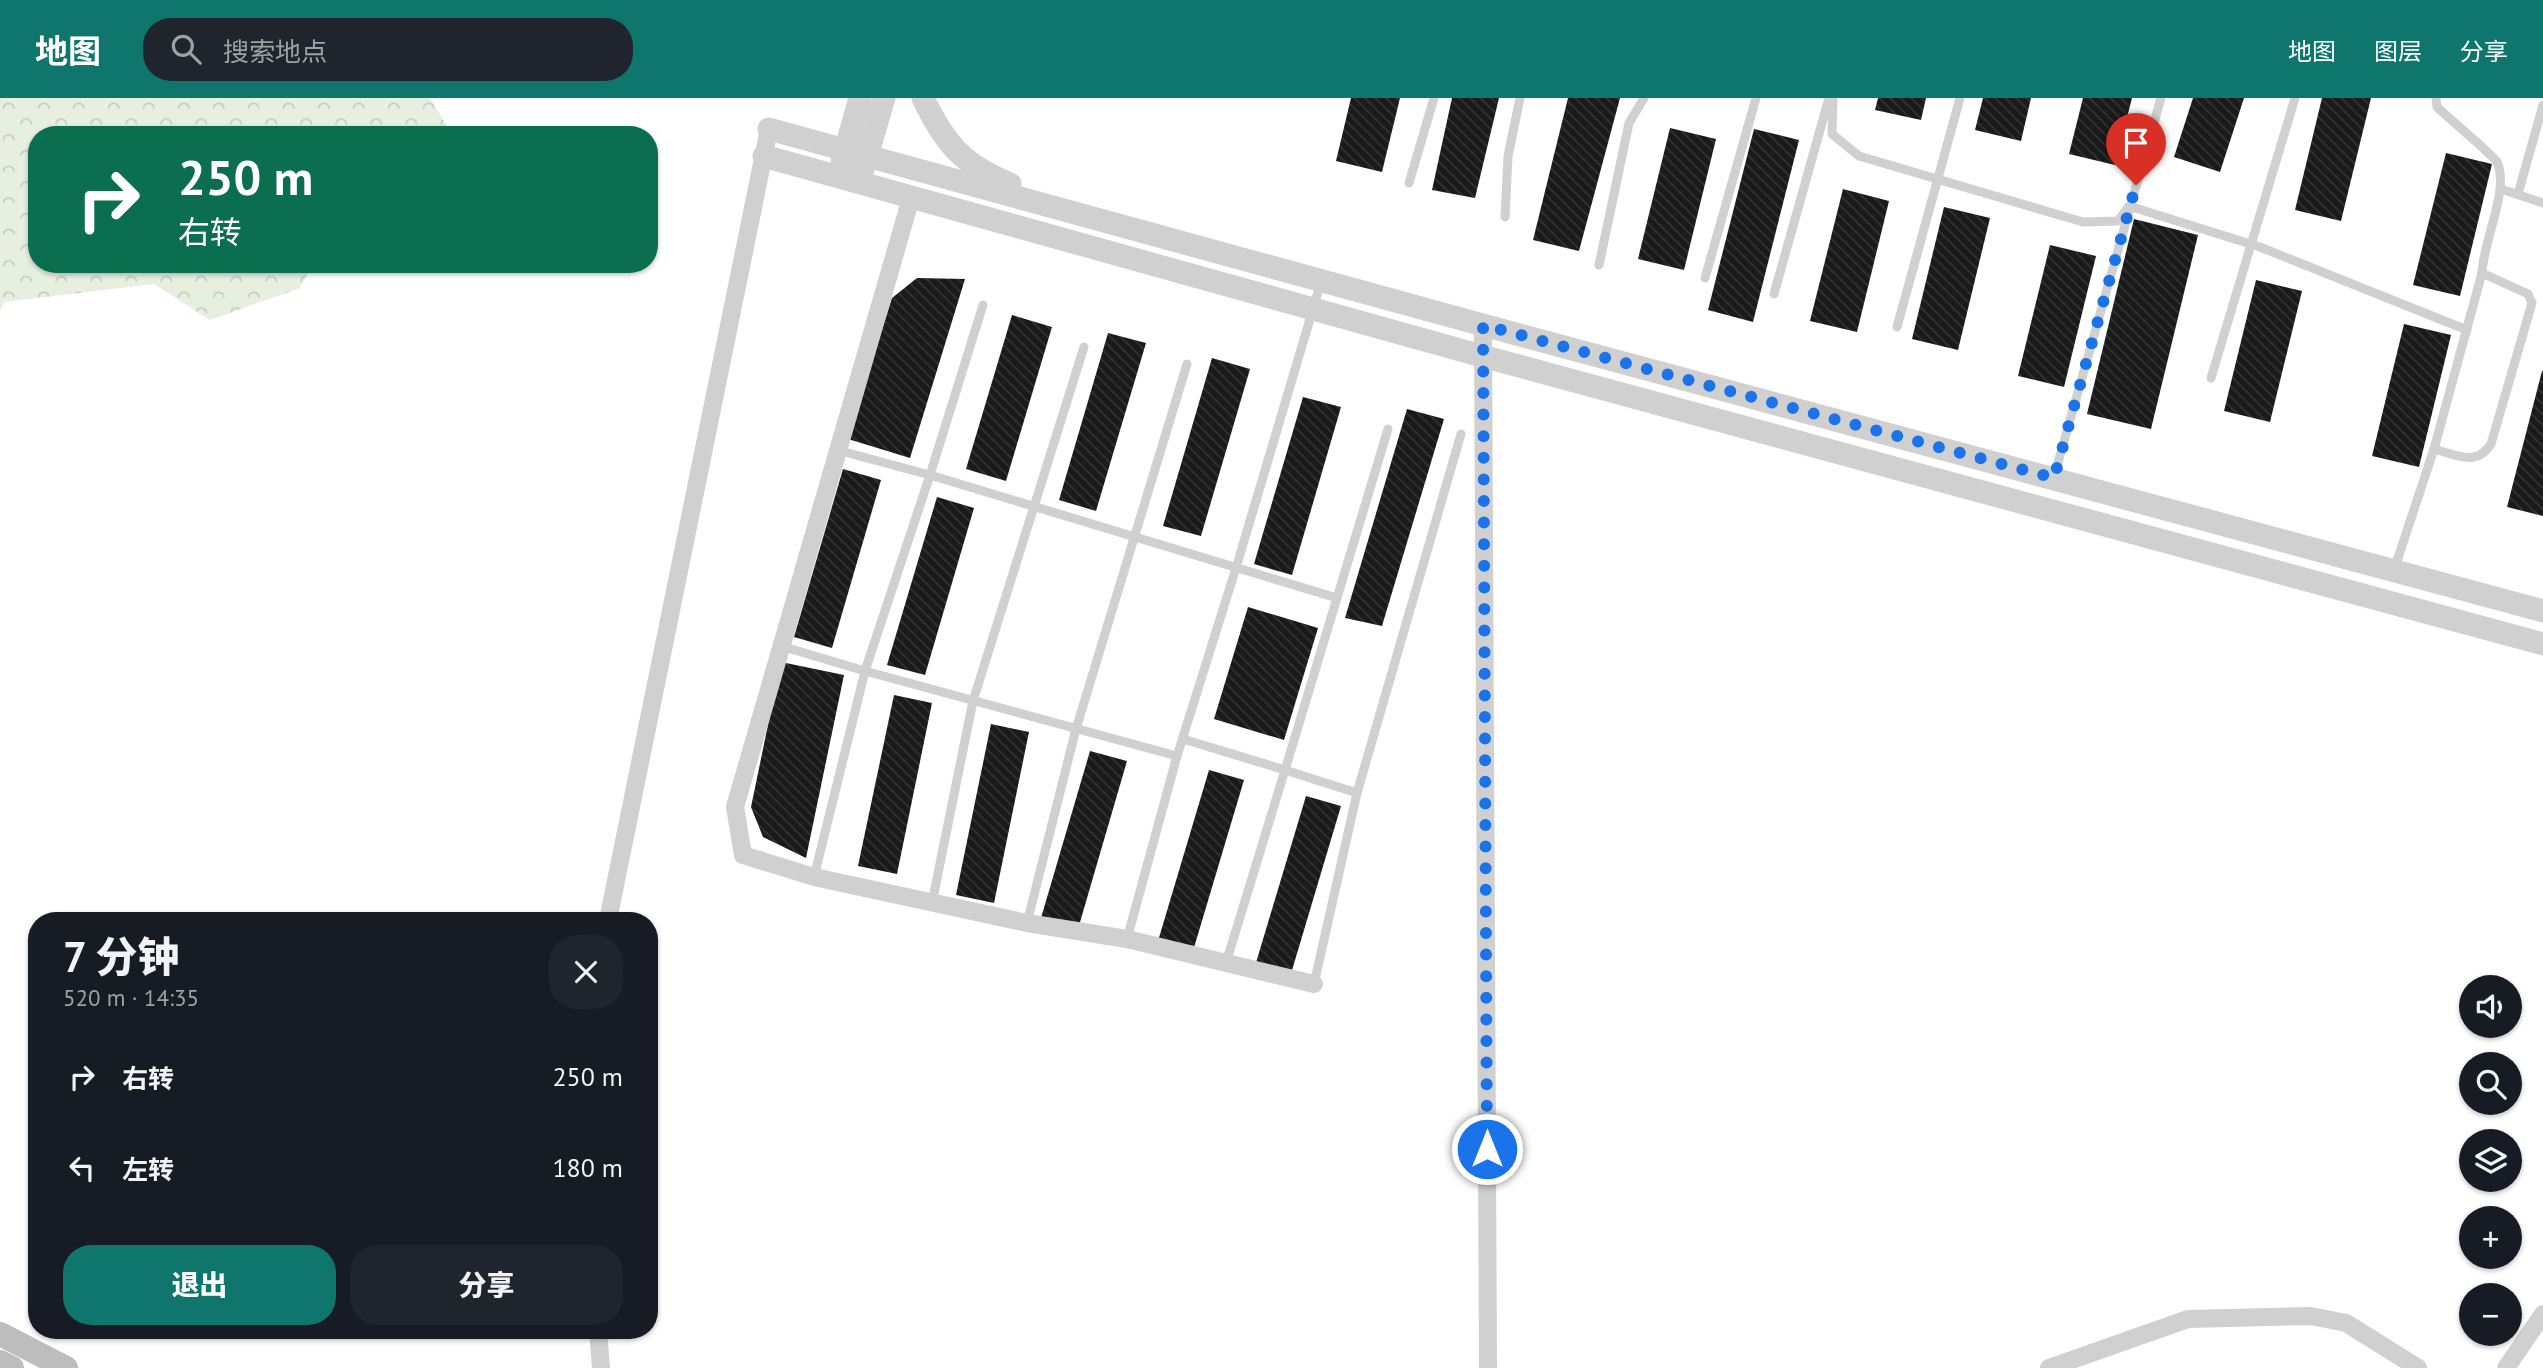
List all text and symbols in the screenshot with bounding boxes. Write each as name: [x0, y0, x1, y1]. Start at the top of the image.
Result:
search box: [143, 18, 633, 81]
text: 地图: [35, 29, 101, 72]
icon: search: [167, 30, 205, 68]
text: 搜索地点: [223, 35, 327, 68]
text: 地图: [2288, 36, 2336, 67]
text: 图层: [2374, 36, 2422, 67]
text: 分享: [2460, 36, 2508, 67]
pin: [2106, 113, 2166, 185]
icon: arrive: [2117, 124, 2155, 162]
text: 250 m: [178, 145, 313, 209]
icon: right: [63, 154, 154, 245]
text: 右转: [178, 211, 242, 253]
text: 7 分钟: [63, 929, 179, 984]
button: close: [549, 935, 623, 1009]
map controls: [2459, 975, 2522, 1346]
button: sound: [2459, 975, 2522, 1038]
text: 520 m · 14:35: [63, 983, 199, 1012]
button: search: [2459, 1052, 2522, 1115]
icon: right: [63, 1058, 101, 1096]
text: 250 m: [552, 1060, 623, 1093]
text: 右转: [122, 1062, 174, 1095]
position arrow: [1450, 1112, 1524, 1186]
button: layers: [2459, 1129, 2522, 1192]
icon: left: [63, 1149, 101, 1187]
text: 180 m: [552, 1151, 623, 1184]
text: 左转: [122, 1153, 174, 1186]
button: +: [2459, 1206, 2522, 1269]
button: 退出: [63, 1245, 336, 1325]
button: 分享: [350, 1245, 623, 1325]
button: −: [2459, 1283, 2522, 1346]

